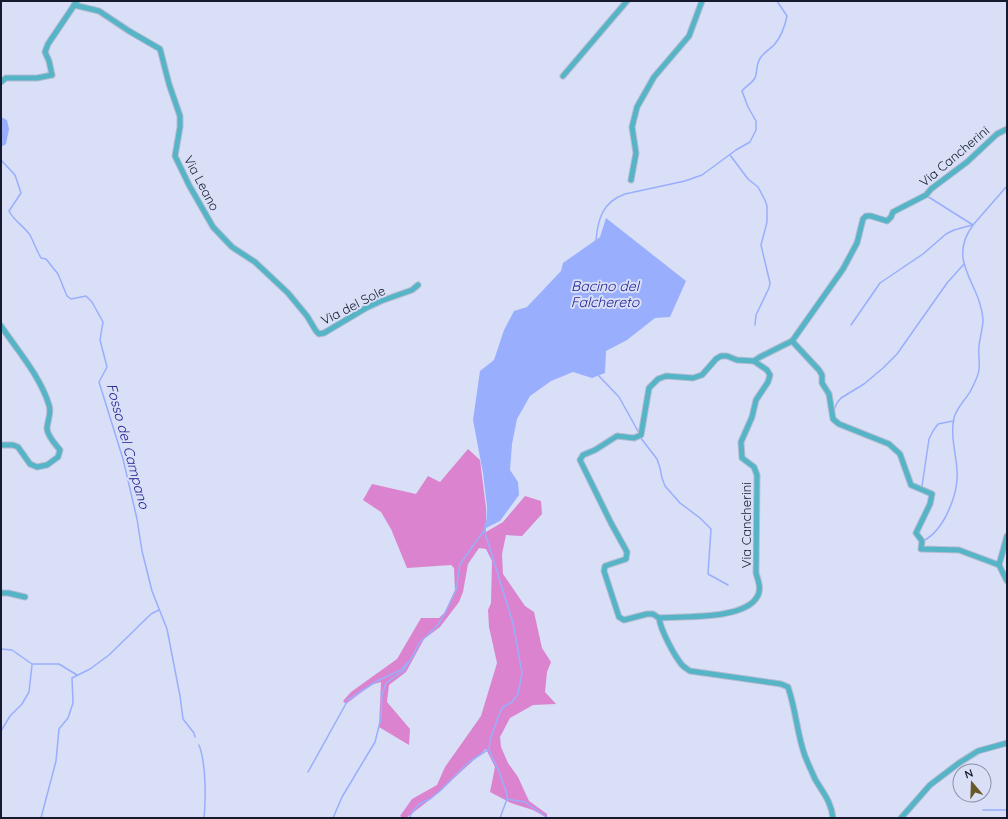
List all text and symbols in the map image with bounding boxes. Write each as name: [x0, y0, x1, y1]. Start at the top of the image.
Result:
street label: Via Cancherini: [916, 122, 992, 190]
street label: Via Leano: [181, 153, 223, 214]
water label: Bacino del Falchereto: [571, 277, 641, 311]
street label: Via del Sole: [318, 282, 388, 328]
water label: Fosso del Campano: [103, 381, 154, 511]
street label: Via Cancherini: [738, 482, 754, 568]
north arrow: [952, 763, 992, 803]
text: N: [963, 766, 975, 781]

